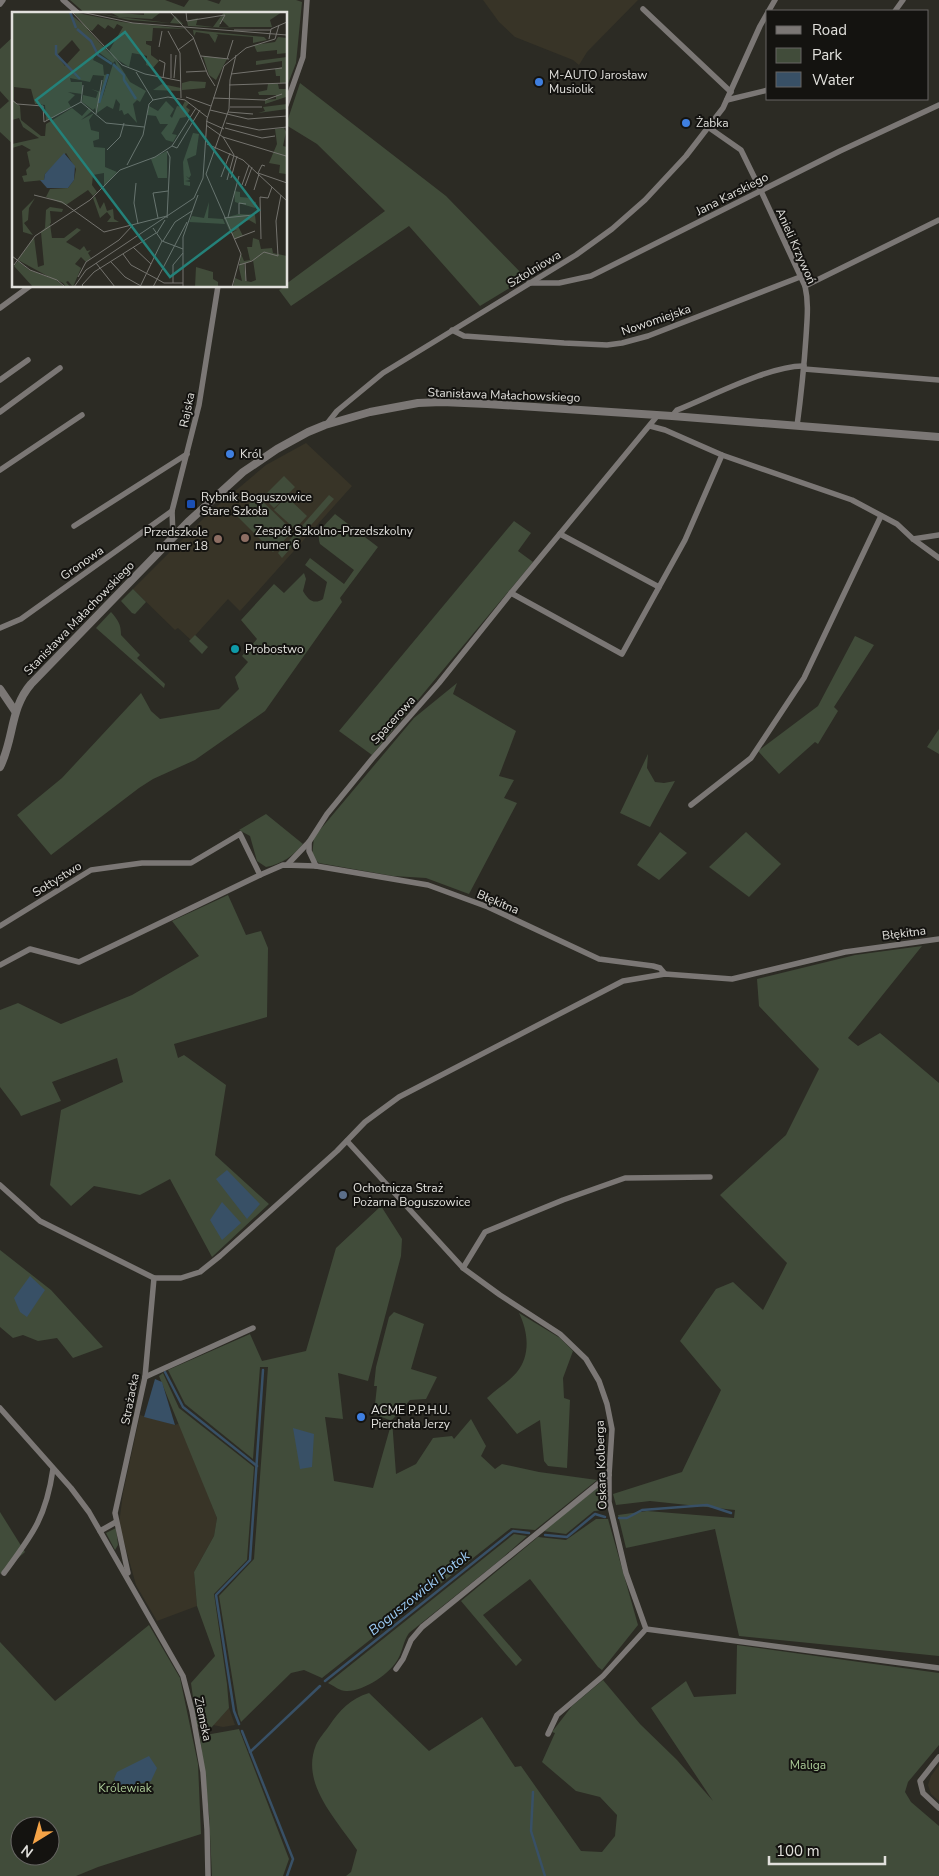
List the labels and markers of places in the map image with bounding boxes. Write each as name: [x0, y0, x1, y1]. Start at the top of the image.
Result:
place label: M-AUTO Jarosław Musiolik: [549, 67, 647, 97]
marker: M-AUTO Jarosław Musiolik: [533, 76, 545, 88]
place label: Żabka: [696, 115, 729, 131]
marker: Żabka: [680, 117, 692, 129]
place label: Król: [240, 446, 262, 462]
marker: Król: [224, 448, 236, 460]
place label: Rybnik Boguszowice Stare Szkoła: [201, 489, 312, 519]
marker: Rybnik Boguszowice Stare Szkoła: [185, 498, 197, 510]
place label: Zespół Szkolno-Przedszkolny numer 6: [255, 523, 414, 553]
place label: Przedszkole numer 18: [144, 524, 208, 554]
marker: Zespół Szkolno-Przedszkolny numer 6: [239, 532, 251, 544]
marker: Przedszkole numer 18: [212, 533, 224, 545]
place label: Probostwo: [245, 641, 304, 657]
marker: Probostwo: [229, 643, 241, 655]
place label: Ochotnicza Straż Pożarna Boguszowice: [353, 1180, 470, 1210]
marker: Ochotnicza Straż Pożarna Boguszowice: [337, 1189, 349, 1201]
place label: ACME P.P.H.U. Pierchała Jerzy: [371, 1402, 451, 1432]
marker: ACME P.P.H.U. Pierchała Jerzy: [355, 1411, 367, 1423]

